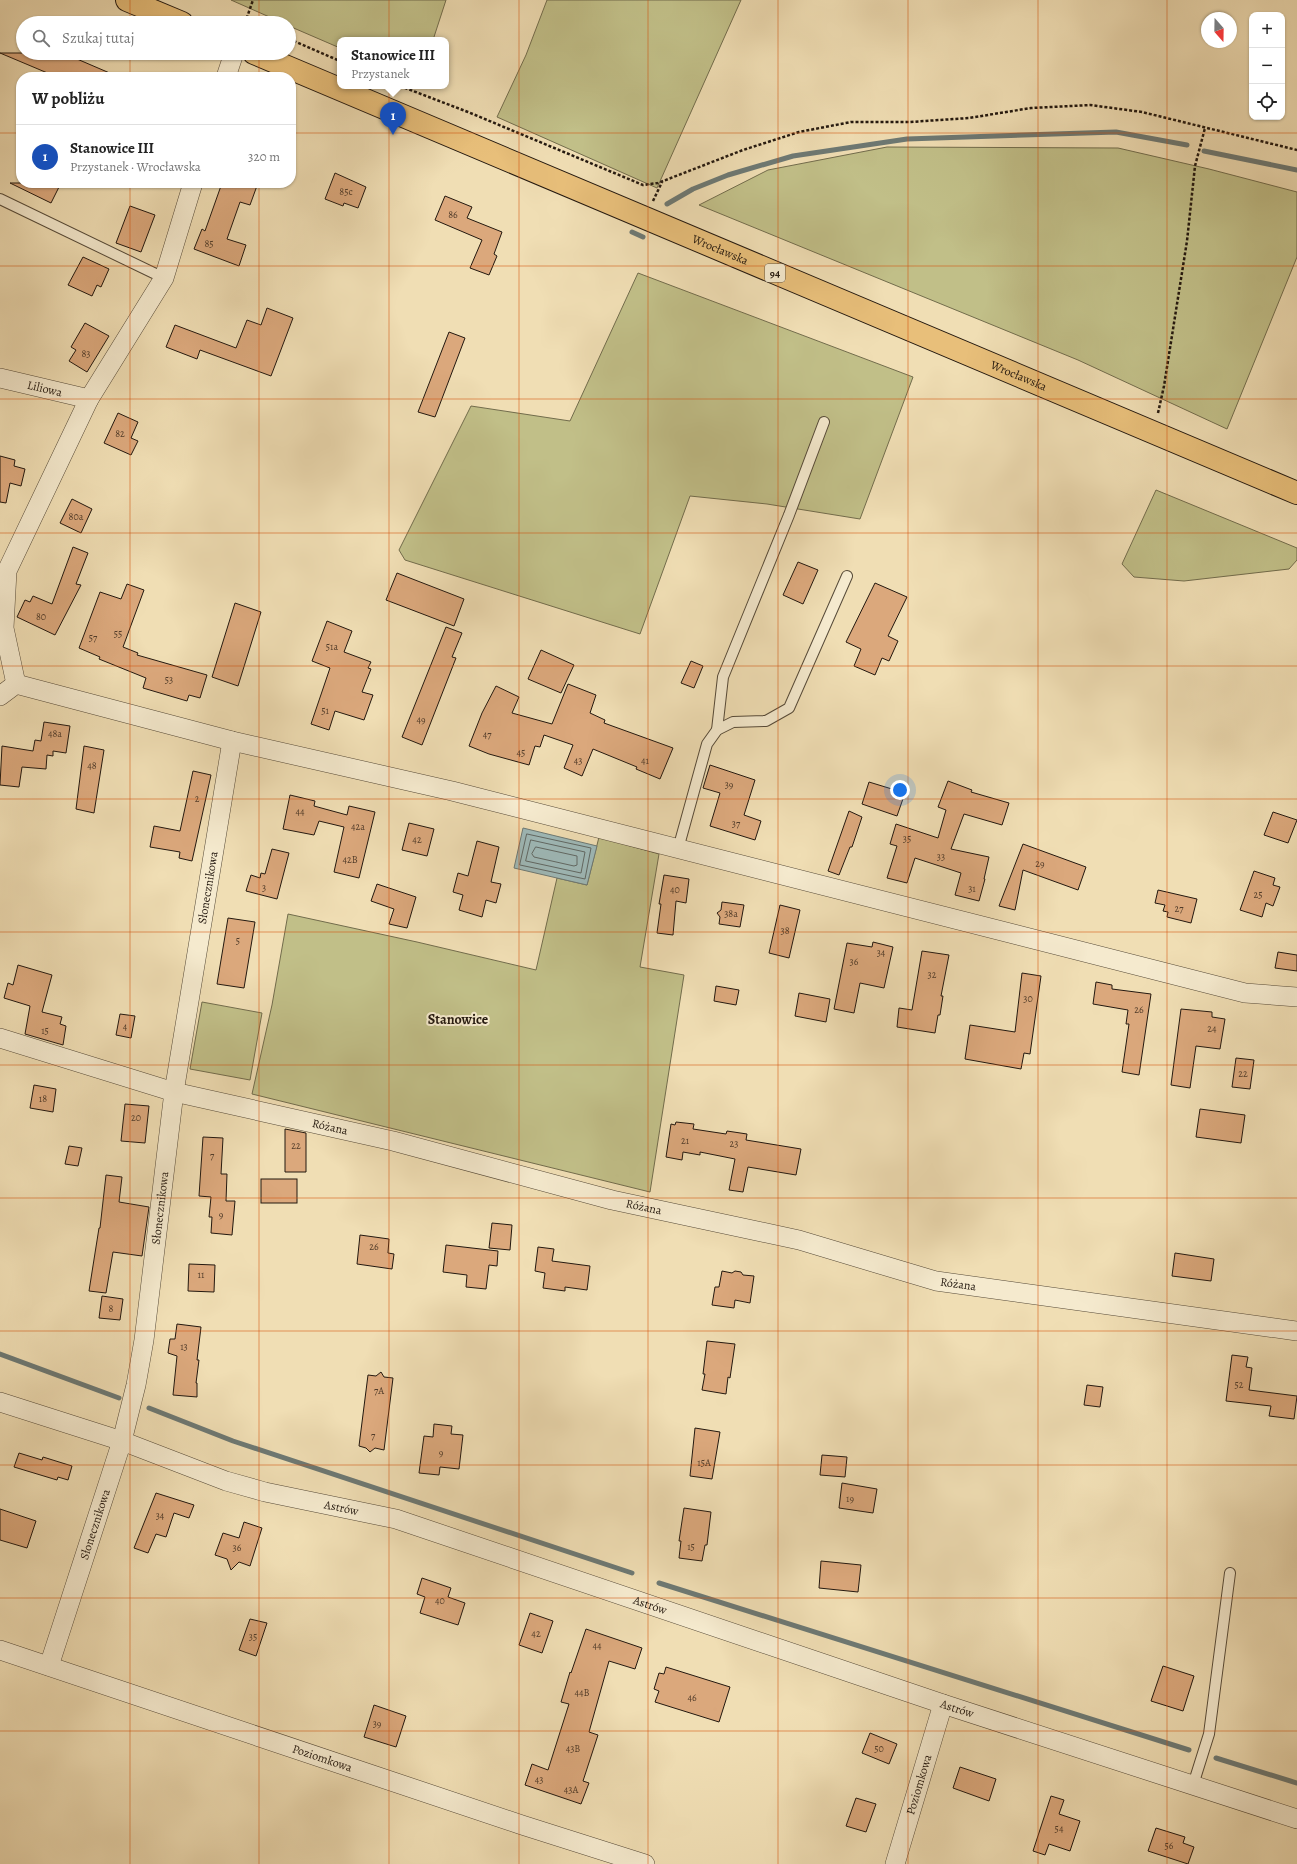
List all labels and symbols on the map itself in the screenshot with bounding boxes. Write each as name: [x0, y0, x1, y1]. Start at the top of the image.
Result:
north arrow: [1201, 12, 1237, 48]
pin: 1: [380, 102, 406, 135]
house number: 85c: [339, 185, 353, 198]
house number: 86: [448, 208, 458, 221]
street label: Wrocławska: [689, 230, 751, 269]
house number: 85: [204, 237, 214, 250]
road number: 94: [765, 264, 785, 282]
house number: 83: [81, 347, 91, 360]
street label: Wrocławska: [987, 356, 1050, 395]
street label: Liliowa: [26, 377, 64, 401]
house number: 82: [115, 427, 125, 440]
house number: 80a: [69, 510, 84, 523]
house number: 80: [36, 610, 46, 623]
house number: 55: [114, 627, 122, 640]
house number: 57: [89, 631, 98, 644]
house number: 51a: [326, 640, 339, 653]
house number: 53: [165, 673, 173, 686]
house number: 51: [321, 704, 329, 717]
house number: 49: [416, 713, 426, 726]
house number: 48a: [48, 727, 62, 740]
house number: 47: [483, 728, 492, 741]
house number: 45: [517, 746, 525, 759]
house number: 43: [574, 754, 582, 767]
house number: 41: [641, 754, 650, 767]
house number: 48: [87, 759, 97, 772]
house number: 39: [725, 778, 734, 791]
your location: [890, 780, 910, 800]
house number: 2: [195, 792, 200, 805]
house number: 44: [295, 805, 305, 818]
house number: 37: [732, 817, 741, 830]
house number: 42a: [351, 820, 365, 833]
house number: 35: [903, 832, 911, 845]
house number: 42: [412, 833, 422, 846]
street label: Słonecznikowa: [194, 850, 222, 925]
house number: 33: [937, 850, 945, 863]
house number: 42B: [342, 853, 358, 866]
house number: 29: [1035, 857, 1045, 870]
house number: 3: [262, 881, 266, 894]
house number: 31: [968, 882, 976, 895]
house number: 40: [670, 883, 680, 896]
house number: 25: [1253, 888, 1263, 901]
house number: 27: [1175, 902, 1184, 915]
house number: 38a: [724, 907, 738, 920]
house number: 38: [780, 924, 790, 937]
house number: 5: [236, 934, 240, 947]
house number: 34: [877, 946, 886, 959]
house number: 36: [850, 955, 859, 968]
house number: 32: [928, 968, 937, 981]
house number: 30: [1023, 992, 1033, 1005]
house number: 26: [1134, 1003, 1144, 1016]
district label: Stanowice: [428, 1010, 489, 1029]
house number: 4: [123, 1020, 128, 1033]
house number: 24: [1207, 1022, 1217, 1035]
house number: 15: [41, 1024, 49, 1037]
house number: 22: [1238, 1067, 1248, 1080]
house number: 18: [39, 1092, 47, 1105]
house number: 20: [131, 1111, 141, 1124]
street label: Różana: [311, 1115, 350, 1139]
house number: 21: [681, 1134, 690, 1147]
house number: 23: [730, 1137, 738, 1150]
house number: 22: [291, 1139, 301, 1152]
house number: 7: [210, 1149, 215, 1162]
street label: Słonecznikowa: [148, 1170, 172, 1245]
street label: Różana: [624, 1195, 664, 1219]
house number: 9: [219, 1208, 224, 1221]
house number: 26: [369, 1240, 379, 1253]
house number: 11: [198, 1268, 205, 1281]
street label: Różana: [939, 1274, 978, 1295]
house number: 8: [109, 1302, 114, 1315]
house number: 13: [180, 1340, 188, 1353]
house number: 52: [1234, 1378, 1244, 1391]
house number: 7A: [374, 1384, 384, 1397]
house number: 7: [371, 1429, 376, 1442]
house number: 9: [439, 1446, 444, 1459]
house number: 15A: [697, 1456, 711, 1469]
street label: Słonecznikowa: [76, 1486, 114, 1562]
house number: 19: [846, 1492, 854, 1505]
street label: Astrów: [322, 1496, 360, 1519]
house number: 34: [156, 1509, 165, 1522]
house number: 15: [687, 1540, 695, 1553]
house number: 36: [233, 1541, 242, 1554]
street label: Astrów: [630, 1591, 670, 1618]
house number: 40: [435, 1594, 445, 1607]
house number: 42: [531, 1627, 541, 1640]
house number: 35: [249, 1630, 257, 1643]
house number: 44: [592, 1639, 602, 1652]
house number: 44B: [574, 1686, 590, 1699]
house number: 46: [687, 1691, 697, 1704]
street label: Astrów: [937, 1695, 976, 1722]
house number: 39: [373, 1717, 382, 1730]
street label: Poziomkowa: [290, 1741, 355, 1776]
house number: 43B: [566, 1742, 580, 1755]
house number: 50: [874, 1742, 884, 1755]
street label: Poziomkowa: [902, 1752, 936, 1817]
house number: 43: [535, 1773, 543, 1786]
house number: 43A: [564, 1783, 578, 1796]
house number: 54: [1055, 1822, 1064, 1835]
house number: 56: [1165, 1839, 1174, 1852]

